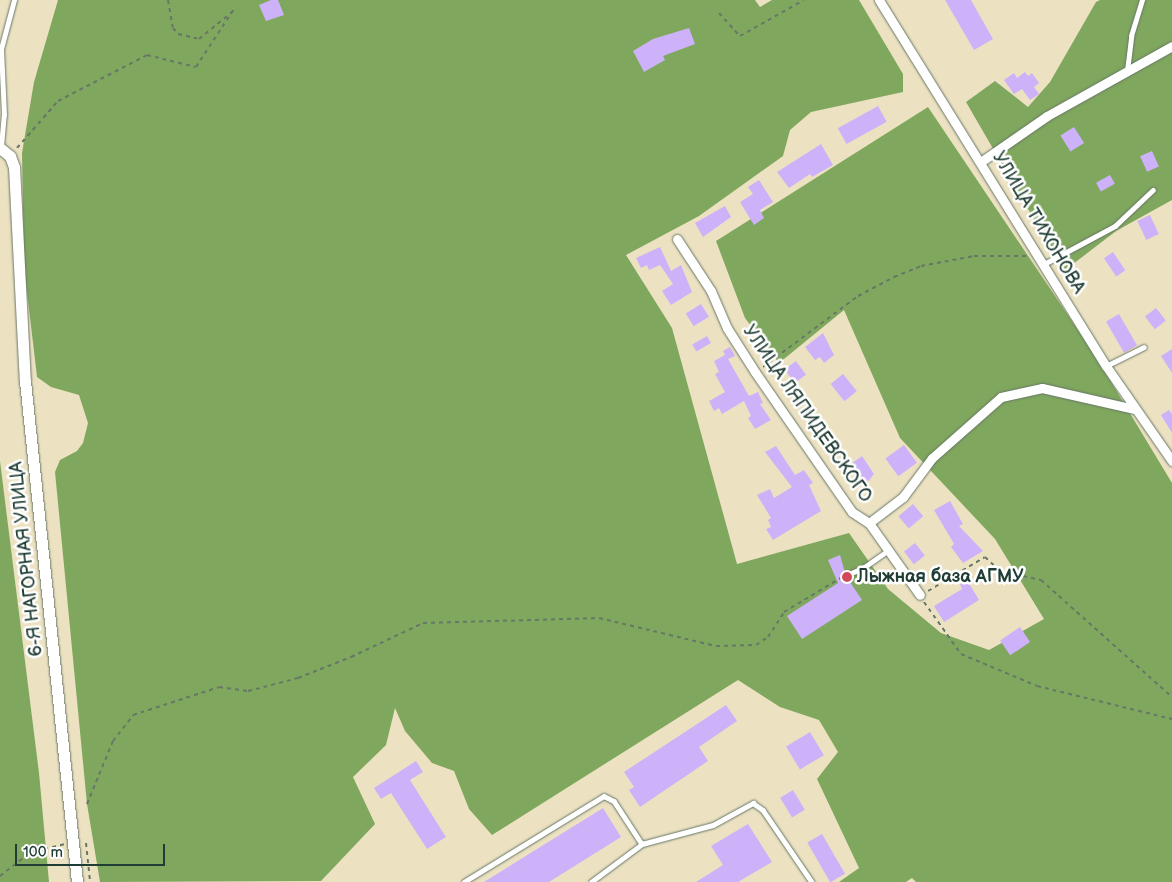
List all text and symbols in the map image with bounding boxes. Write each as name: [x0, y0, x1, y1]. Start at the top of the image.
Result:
street label: УЛИЦА ТИХОНОВА: [987, 148, 1089, 298]
street label: УЛИЦА ЛЯПИДЕВСКОГО: [738, 321, 876, 507]
street label: 6-Я НАГОРНАЯ УЛИЦА: [6, 461, 48, 657]
place label: Лыжная база АГМУ: [857, 566, 1023, 588]
marker: Лыжная база АГМУ: [841, 571, 853, 583]
scale bar: [18, 834, 168, 866]
text: 100 m: [23, 843, 63, 862]

